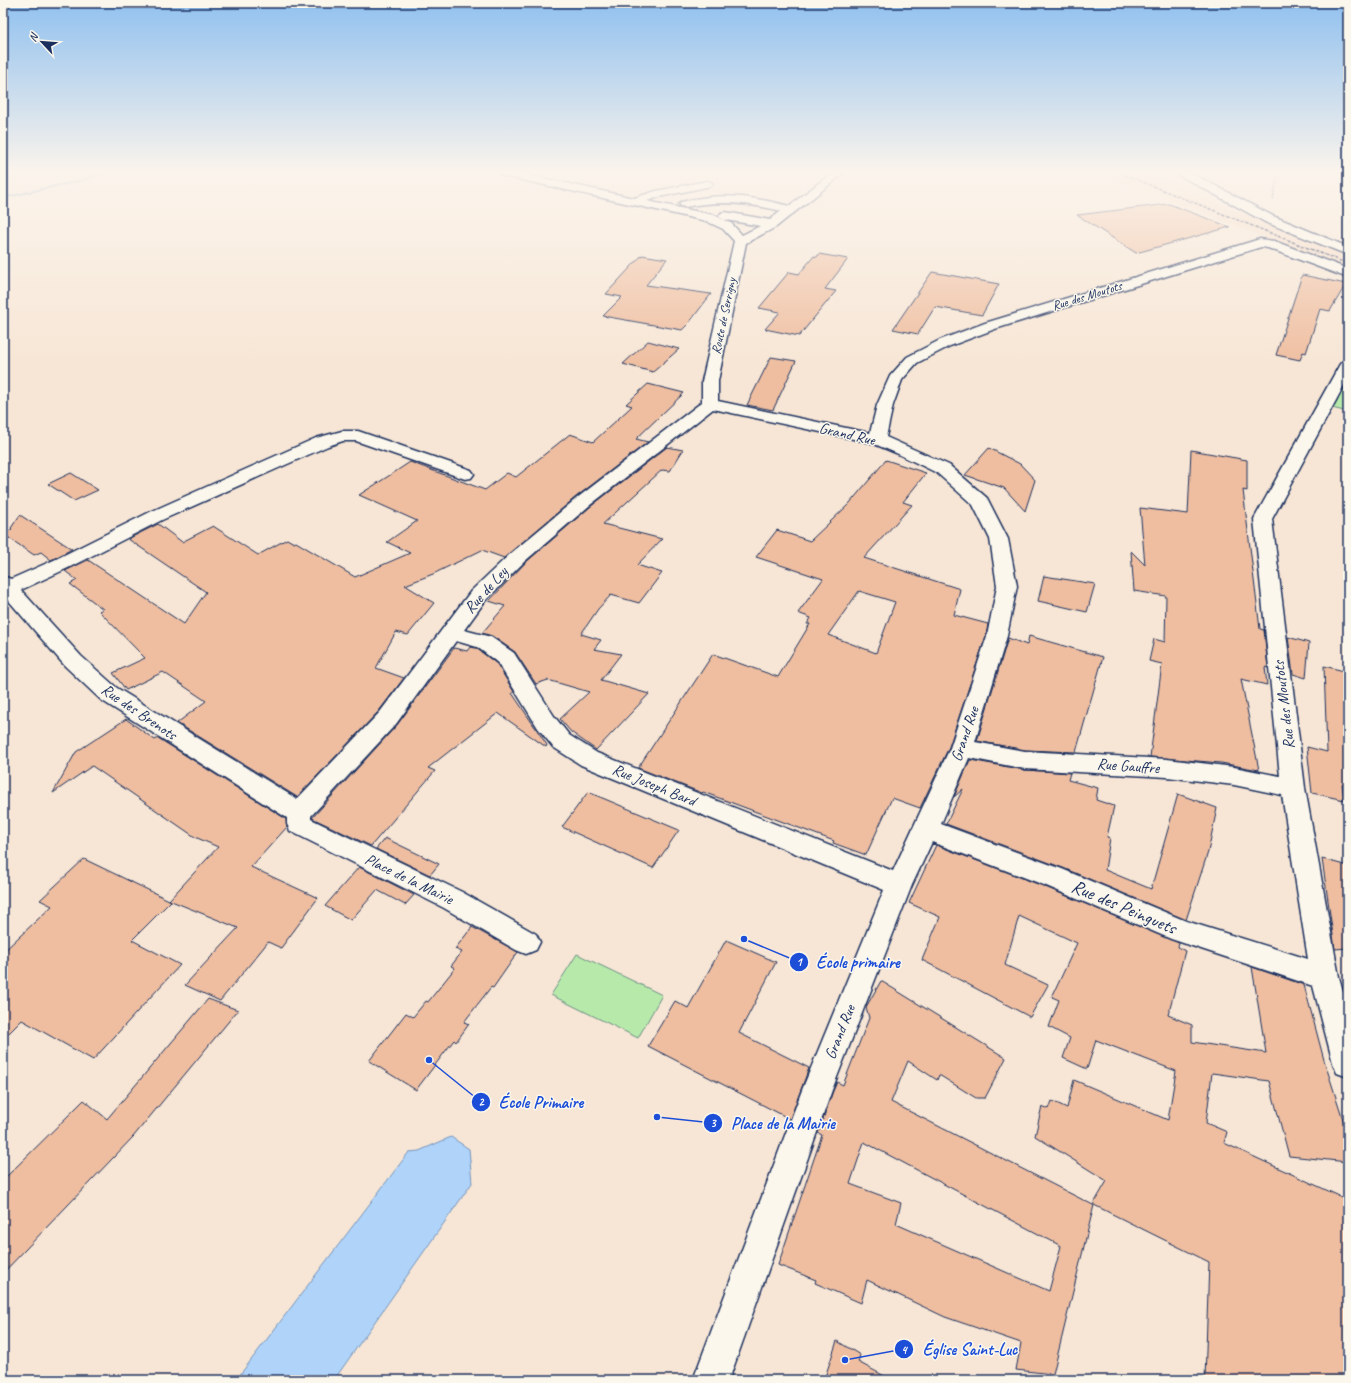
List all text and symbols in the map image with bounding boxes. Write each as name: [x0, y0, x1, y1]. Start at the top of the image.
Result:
north arrow: [22, 22, 62, 62]
text: N: [25, 30, 42, 44]
street label: Route de Serrigny: [708, 275, 740, 356]
street label: Rue des Moutots: [1050, 277, 1125, 314]
street label: Grand Rue: [817, 418, 879, 451]
street label: Rue de Ley: [460, 561, 513, 617]
street label: Rue des Moutots: [1268, 658, 1299, 750]
street label: Rue des Brenots: [97, 679, 182, 745]
street label: Grand Rue: [946, 702, 984, 764]
street label: Rue Gauffre: [1096, 754, 1162, 778]
street label: Rue Joseph Bard: [609, 759, 701, 812]
street label: Place de la Mairie: [362, 849, 458, 910]
street label: Rue des Peinguets: [1068, 874, 1181, 940]
callout: École primaire: [789, 947, 907, 976]
text: École primaire: [816, 952, 901, 973]
text: 1: [796, 954, 803, 970]
street label: Grand Rue: [820, 1000, 861, 1062]
callout: École Primaire: [471, 1088, 591, 1117]
text: École Primaire: [499, 1092, 584, 1113]
text: 2: [478, 1094, 485, 1110]
callout: Place de la Mairie: [703, 1108, 843, 1137]
text: Place de la Mairie: [731, 1113, 836, 1134]
text: 3: [710, 1115, 717, 1131]
callout: Église Saint-Luc: [894, 1335, 1025, 1364]
text: Église Saint-Luc: [923, 1339, 1018, 1360]
text: 4: [901, 1342, 908, 1358]

